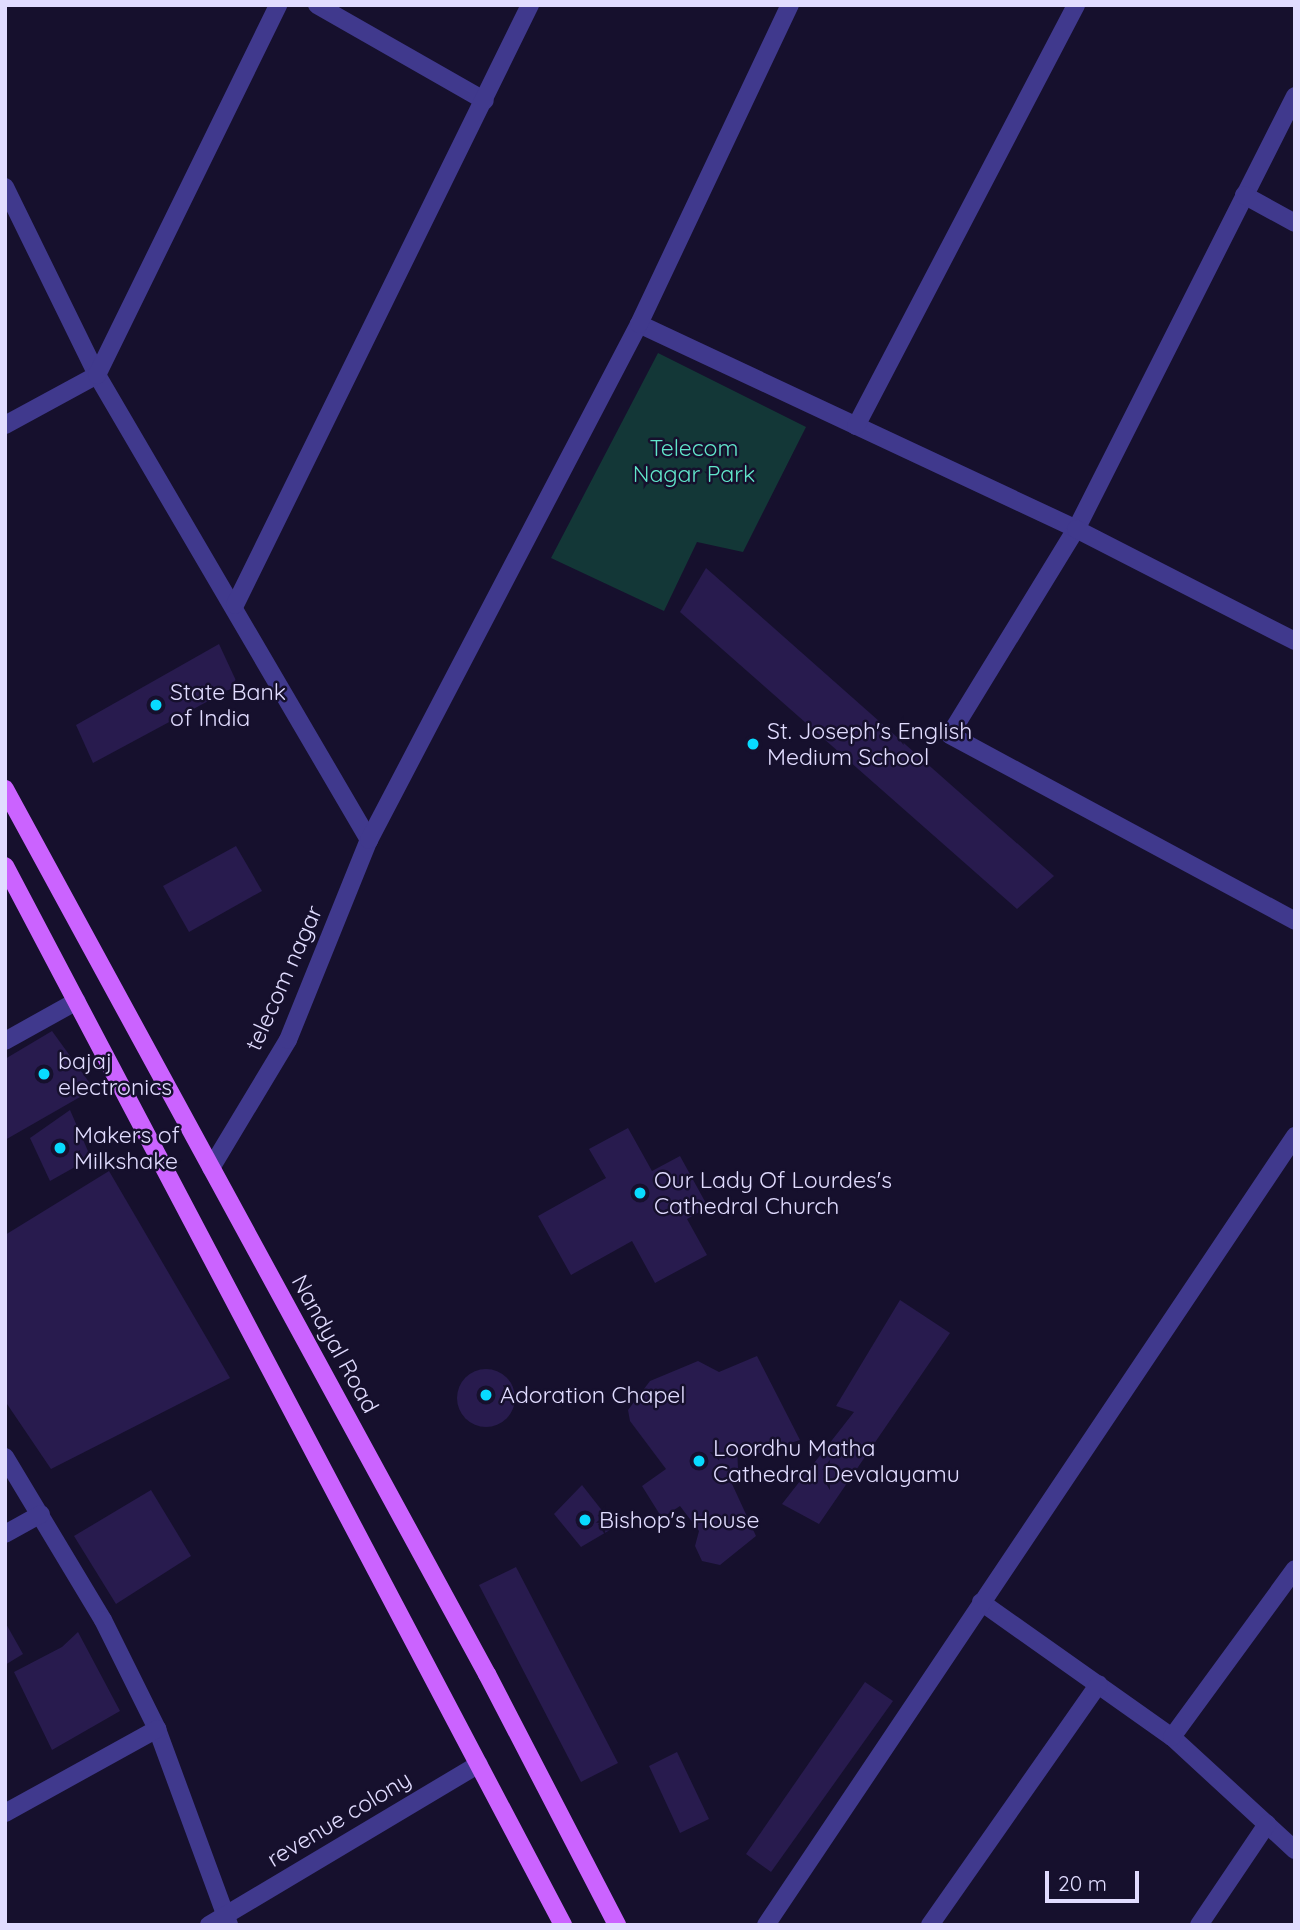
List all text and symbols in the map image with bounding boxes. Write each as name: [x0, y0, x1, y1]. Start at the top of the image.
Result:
park label: Telecom Nagar Park: [633, 434, 755, 488]
place label: State Bank of India: [170, 678, 286, 732]
marker: State Bank of India: [148, 697, 164, 713]
place label: St. Joseph's English Medium School: [767, 717, 972, 771]
marker: St. Joseph's English Medium School: [745, 736, 761, 752]
street label: telecom nagar: [240, 901, 328, 1055]
place label: bajaj electronics: [58, 1047, 172, 1101]
marker: bajaj electronics: [36, 1066, 52, 1082]
place label: Makers of Milkshake: [74, 1121, 180, 1175]
marker: Makers of Milkshake: [52, 1140, 68, 1156]
place label: Our Lady Of Lourdes's Cathedral Church: [654, 1166, 892, 1220]
marker: Our Lady Of Lourdes's Cathedral Church: [632, 1185, 648, 1201]
street label: Nandyal Road: [286, 1270, 384, 1418]
place label: Adoration Chapel: [500, 1381, 686, 1409]
marker: Adoration Chapel: [478, 1387, 494, 1403]
place label: Loordhu Matha Cathedral Devalayamu: [713, 1434, 960, 1488]
marker: Loordhu Matha Cathedral Devalayamu: [691, 1453, 707, 1469]
place label: Bishop's House: [599, 1506, 759, 1534]
marker: Bishop's House: [577, 1512, 593, 1528]
street label: revenue colony: [262, 1765, 416, 1873]
scale bar: [1048, 1856, 1142, 1900]
text: 20 m: [1058, 1870, 1107, 1896]

